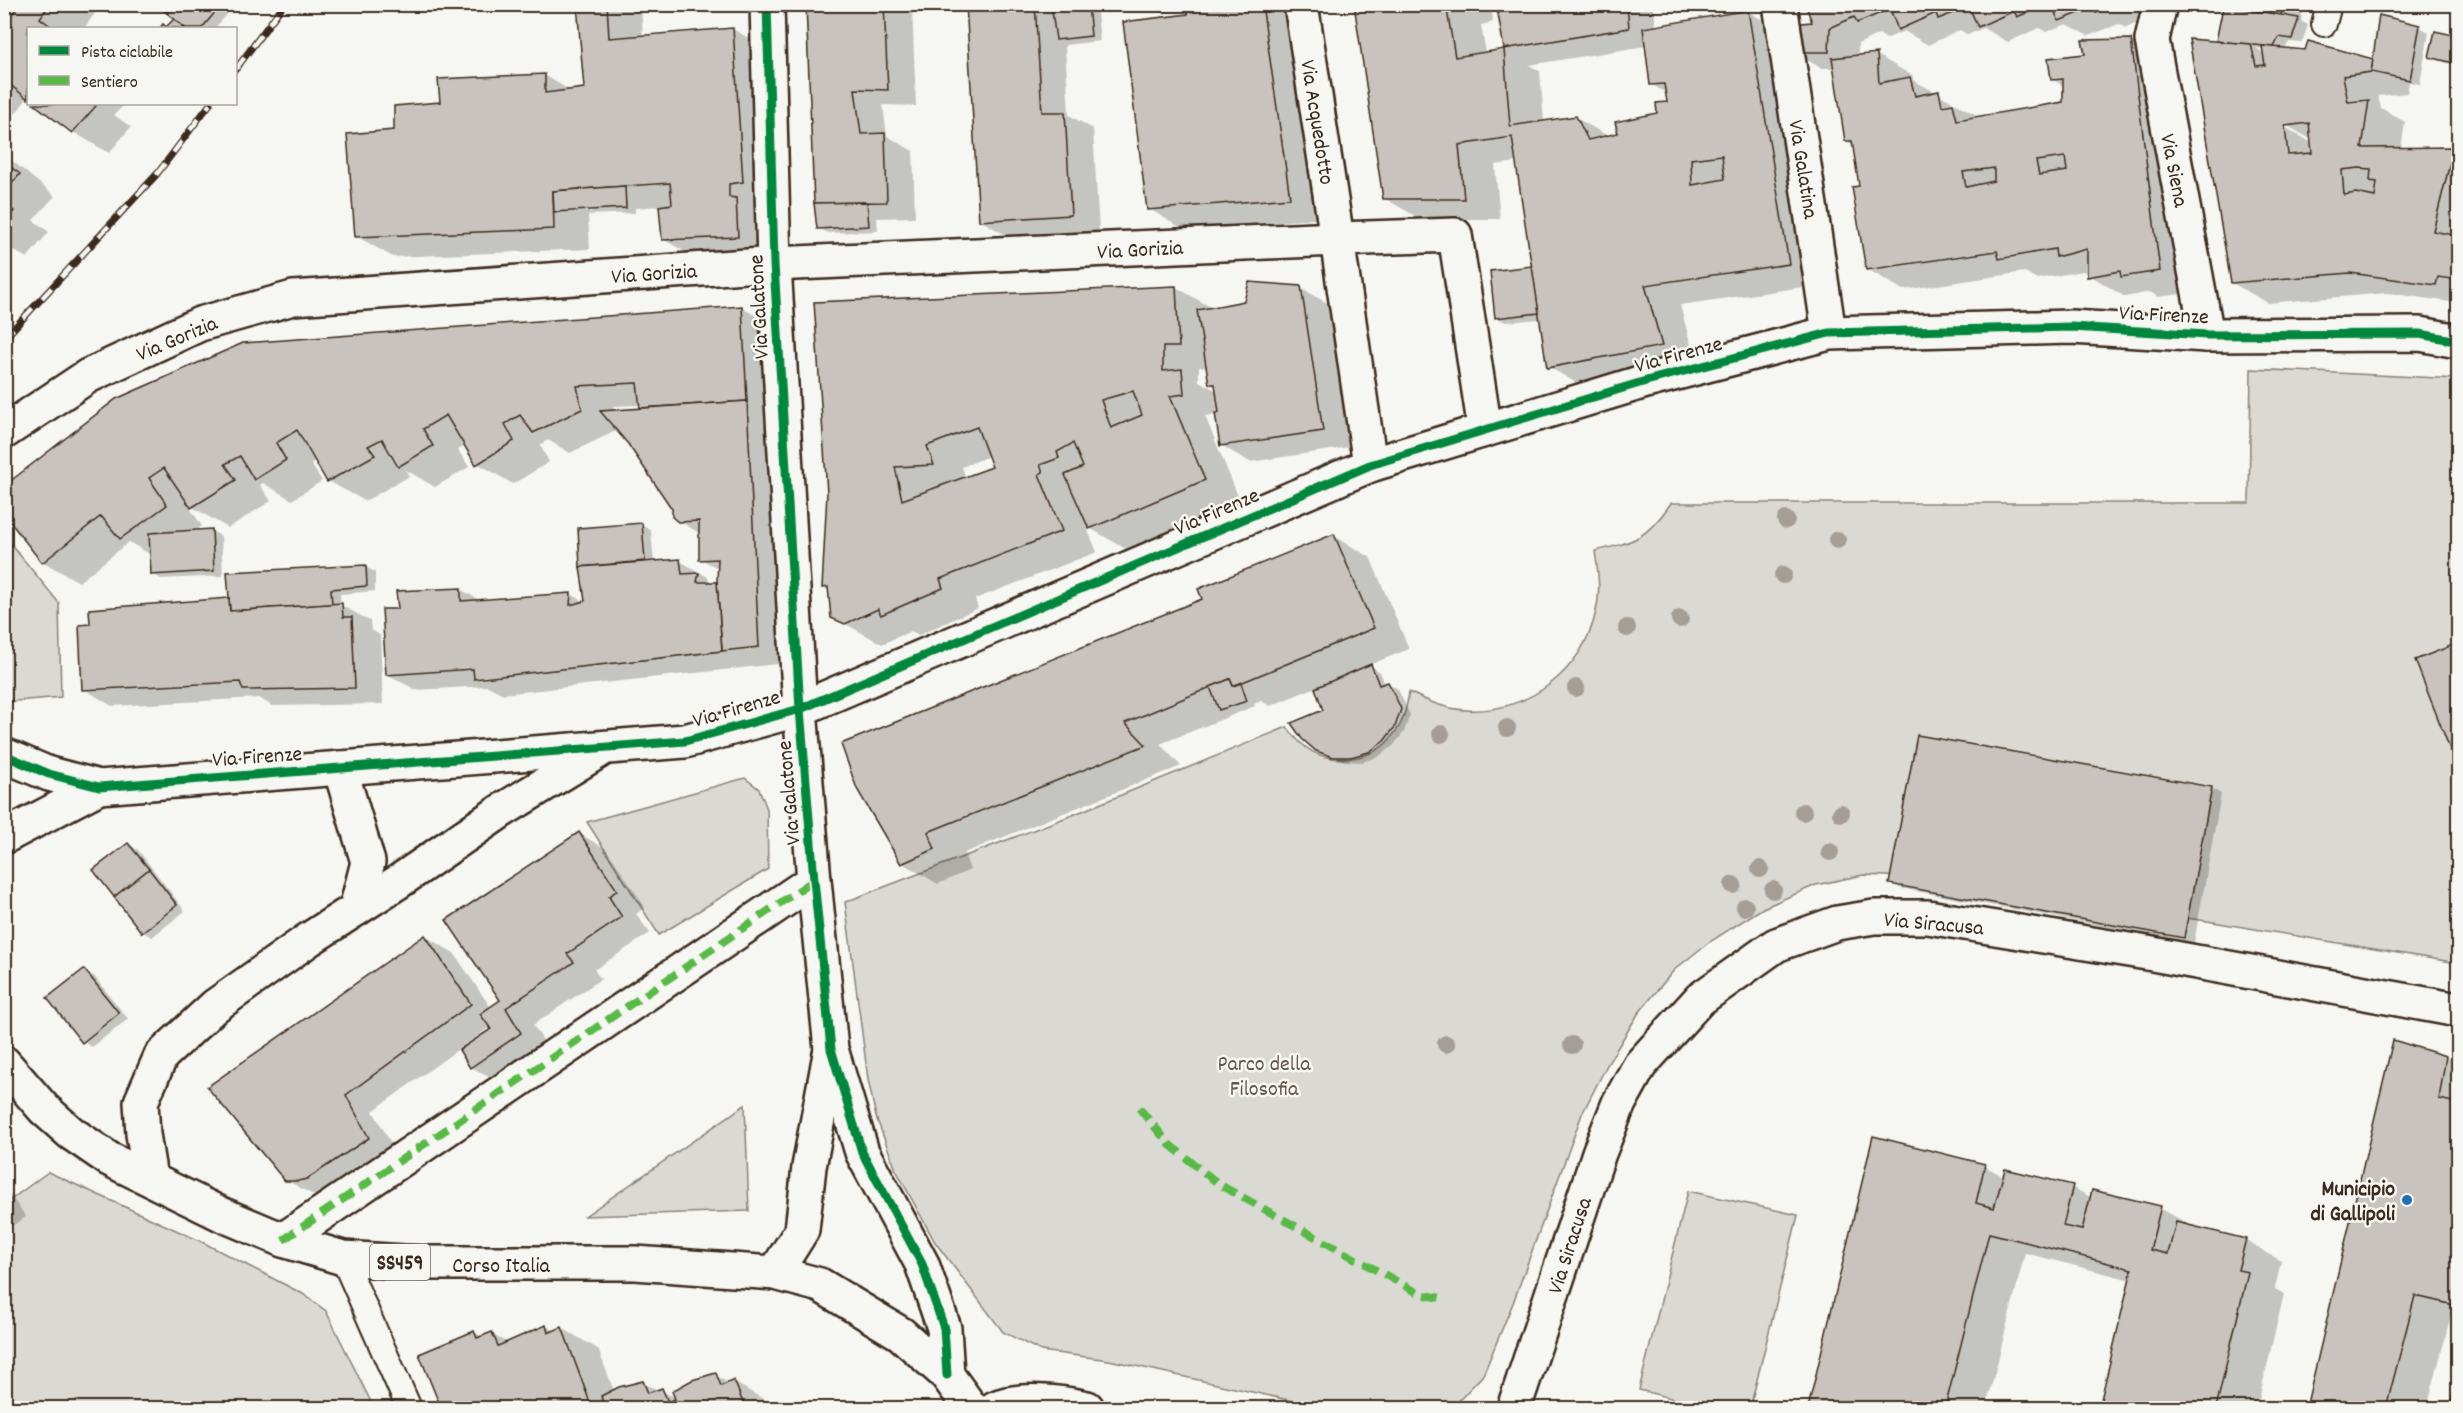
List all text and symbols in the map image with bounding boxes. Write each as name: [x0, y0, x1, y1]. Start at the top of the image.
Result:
legend: [27, 27, 237, 105]
text: Pista ciclabile: [81, 41, 173, 66]
street label: Via Acquedotto: [1290, 58, 1341, 187]
text: Sentiero: [81, 71, 138, 96]
street label: Via Galatina: [1778, 118, 1825, 222]
street label: Via Siena: [2150, 131, 2195, 211]
street label: Via Gorizia: [1097, 234, 1184, 269]
street label: Via Galatone: [742, 254, 779, 360]
street label: Via Gorizia: [610, 257, 699, 294]
street label: Via Firenze: [2118, 299, 2209, 334]
street label: Via Gorizia: [132, 309, 224, 371]
street label: Via Firenze: [1631, 330, 1726, 383]
street label: Via Firenze: [1170, 481, 1265, 545]
street label: Via Firenze: [690, 683, 784, 738]
street label: Via Galatone: [770, 739, 810, 846]
street label: Via Firenze: [211, 740, 303, 777]
street label: Via Siracusa: [1882, 906, 1986, 945]
park label: Parco della Filosofia: [1218, 1050, 1311, 1106]
place label: Municipio di Gallipoli: [2310, 1175, 2395, 1231]
street label: Via Siracusa: [1541, 1193, 1602, 1298]
marker: Municipio di Gallipoli: [2400, 1193, 2414, 1207]
road number: SS459: [370, 1244, 430, 1280]
street label: Corso Italia: [452, 1252, 551, 1283]

